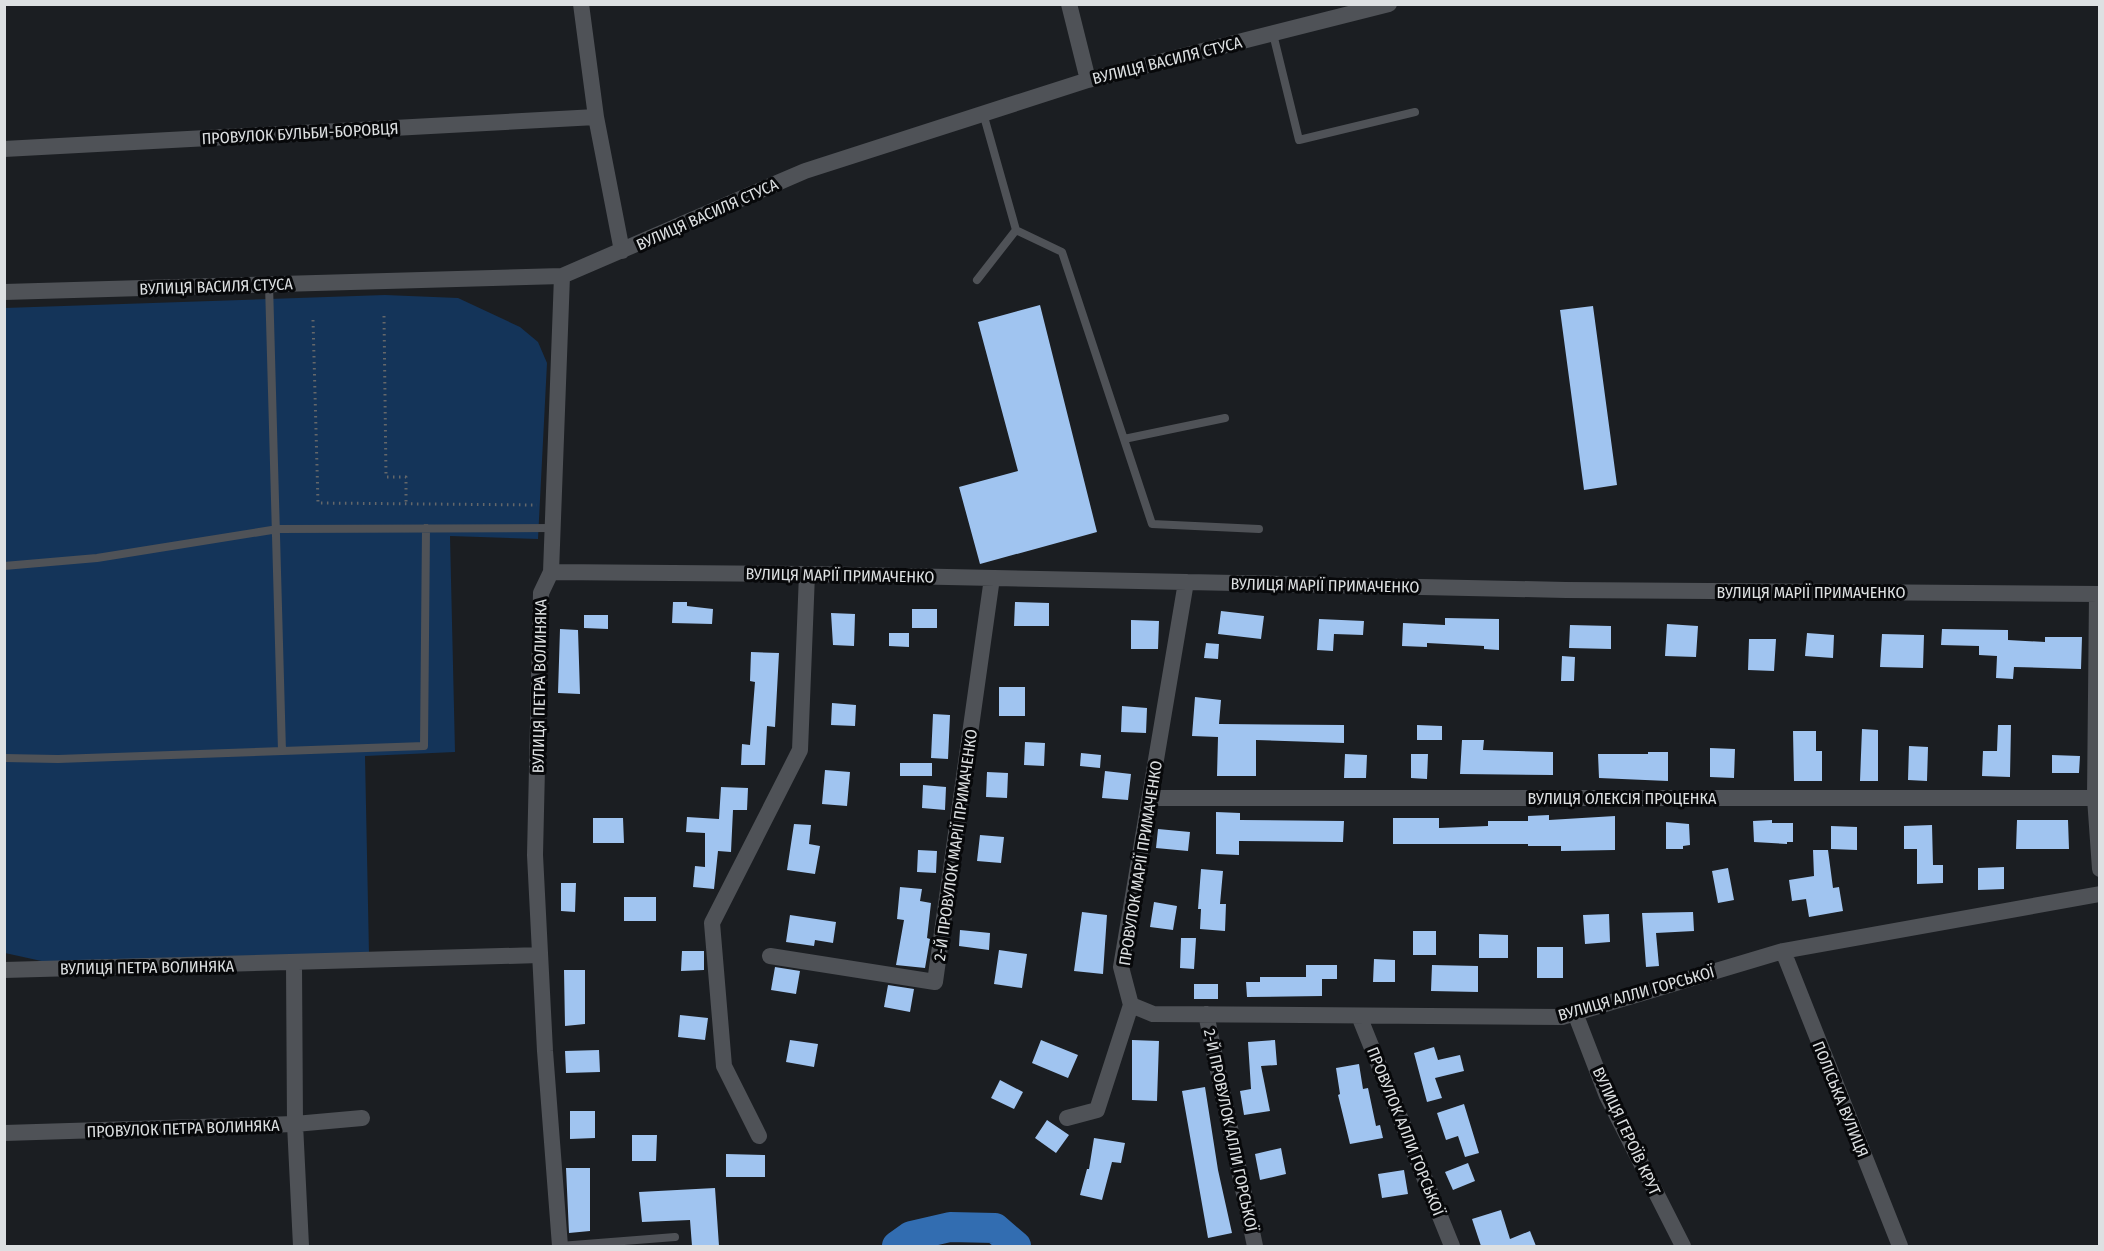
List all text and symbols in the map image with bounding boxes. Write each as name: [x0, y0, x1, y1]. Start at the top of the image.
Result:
street label: ВУЛИЦЯ ВАСИЛЯ СТУСА: [1090, 33, 1244, 88]
street label: ПРОВУЛОК БУЛЬБИ-БОРОВЦЯ: [201, 119, 399, 148]
street label: ВУЛИЦЯ ВАСИЛЯ СТУСА: [633, 174, 782, 254]
street label: ВУЛИЦЯ ВАСИЛЯ СТУСА: [139, 274, 294, 299]
street label: ВУЛИЦЯ МАРІЇ ПРИМАЧЕНКО: [745, 564, 935, 587]
street label: ВУЛИЦЯ МАРІЇ ПРИМАЧЕНКО: [1230, 574, 1420, 597]
street label: ВУЛИЦЯ МАРІЇ ПРИМАЧЕНКО: [1717, 583, 1905, 602]
street label: ВУЛИЦЯ ПЕТРА ВОЛИНЯКА: [528, 598, 551, 773]
street label: 2-Й ПРОВУЛОК МАРІЇ ПРИМАЧЕНКО: [930, 728, 981, 962]
street label: ПРОВУЛОК МАРІЇ ПРИМАЧЕНКО: [1115, 759, 1166, 967]
street label: ВУЛИЦЯ ОЛЕКСІЯ ПРОЦЕНКА: [1528, 789, 1717, 808]
street label: ВУЛИЦЯ ПЕТРА ВОЛИНЯКА: [60, 956, 235, 979]
street label: ВУЛИЦЯ АЛЛИ ГОРСЬКОЇ: [1556, 962, 1717, 1025]
street label: 2-Й ПРОВУЛОК АЛЛИ ГОРСЬКОЇ: [1200, 1027, 1261, 1234]
street label: ПОЛІСЬКА ВУЛИЦЯ: [1809, 1038, 1872, 1160]
street label: ПРОВУЛОК АЛЛИ ГОРСЬКОЇ: [1363, 1044, 1448, 1219]
street label: ВУЛИЦЯ ГЕРОЇВ КРУТ: [1589, 1064, 1665, 1199]
street label: ПРОВУЛОК ПЕТРА ВОЛИНЯКА: [86, 1116, 280, 1141]

